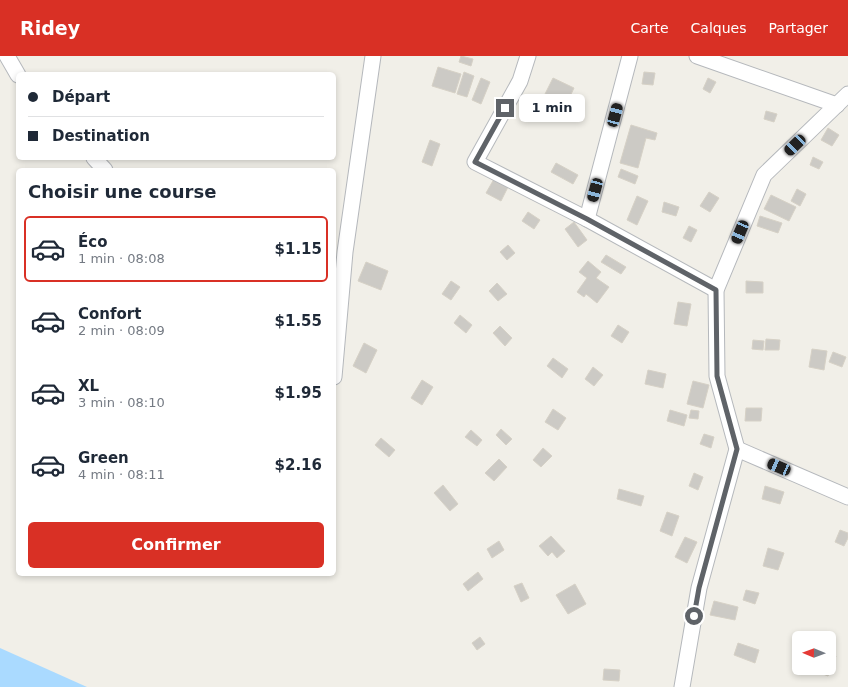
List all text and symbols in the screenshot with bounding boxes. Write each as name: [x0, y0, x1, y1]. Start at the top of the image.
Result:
text: Ridey: [20, 17, 80, 39]
text: Carte: [630, 20, 669, 36]
text: Calques: [691, 20, 747, 36]
text: Partager: [769, 20, 828, 36]
text: Départ: [52, 88, 110, 106]
callout: 1 min: [519, 94, 585, 122]
route end: [496, 99, 514, 117]
text: 1 min: [532, 100, 572, 115]
car: [606, 102, 624, 128]
text: Destination: [52, 127, 150, 145]
car: [782, 132, 808, 158]
car: [586, 177, 604, 203]
text: Choisir une course: [28, 181, 216, 202]
car: [730, 219, 750, 245]
icon: car: [30, 231, 66, 267]
text: Éco: [78, 233, 107, 251]
text: $1.15: [275, 240, 322, 258]
text: 1 min · 08:08: [78, 251, 165, 266]
icon: car: [30, 303, 66, 339]
text: Confort: [78, 305, 141, 323]
text: $1.55: [275, 312, 322, 330]
text: 2 min · 08:09: [78, 323, 165, 338]
icon: car: [30, 375, 66, 411]
text: XL: [78, 377, 99, 395]
text: $1.95: [275, 384, 322, 402]
text: 3 min · 08:10: [78, 395, 165, 410]
icon: car: [30, 447, 66, 483]
text: Green: [78, 449, 129, 467]
text: $2.16: [275, 456, 322, 474]
car: [766, 457, 792, 477]
text: 4 min · 08:11: [78, 467, 165, 482]
button: Confirmer: [28, 522, 324, 568]
route start: [685, 607, 703, 625]
north arrow: [792, 631, 836, 675]
map controls: [792, 631, 836, 675]

